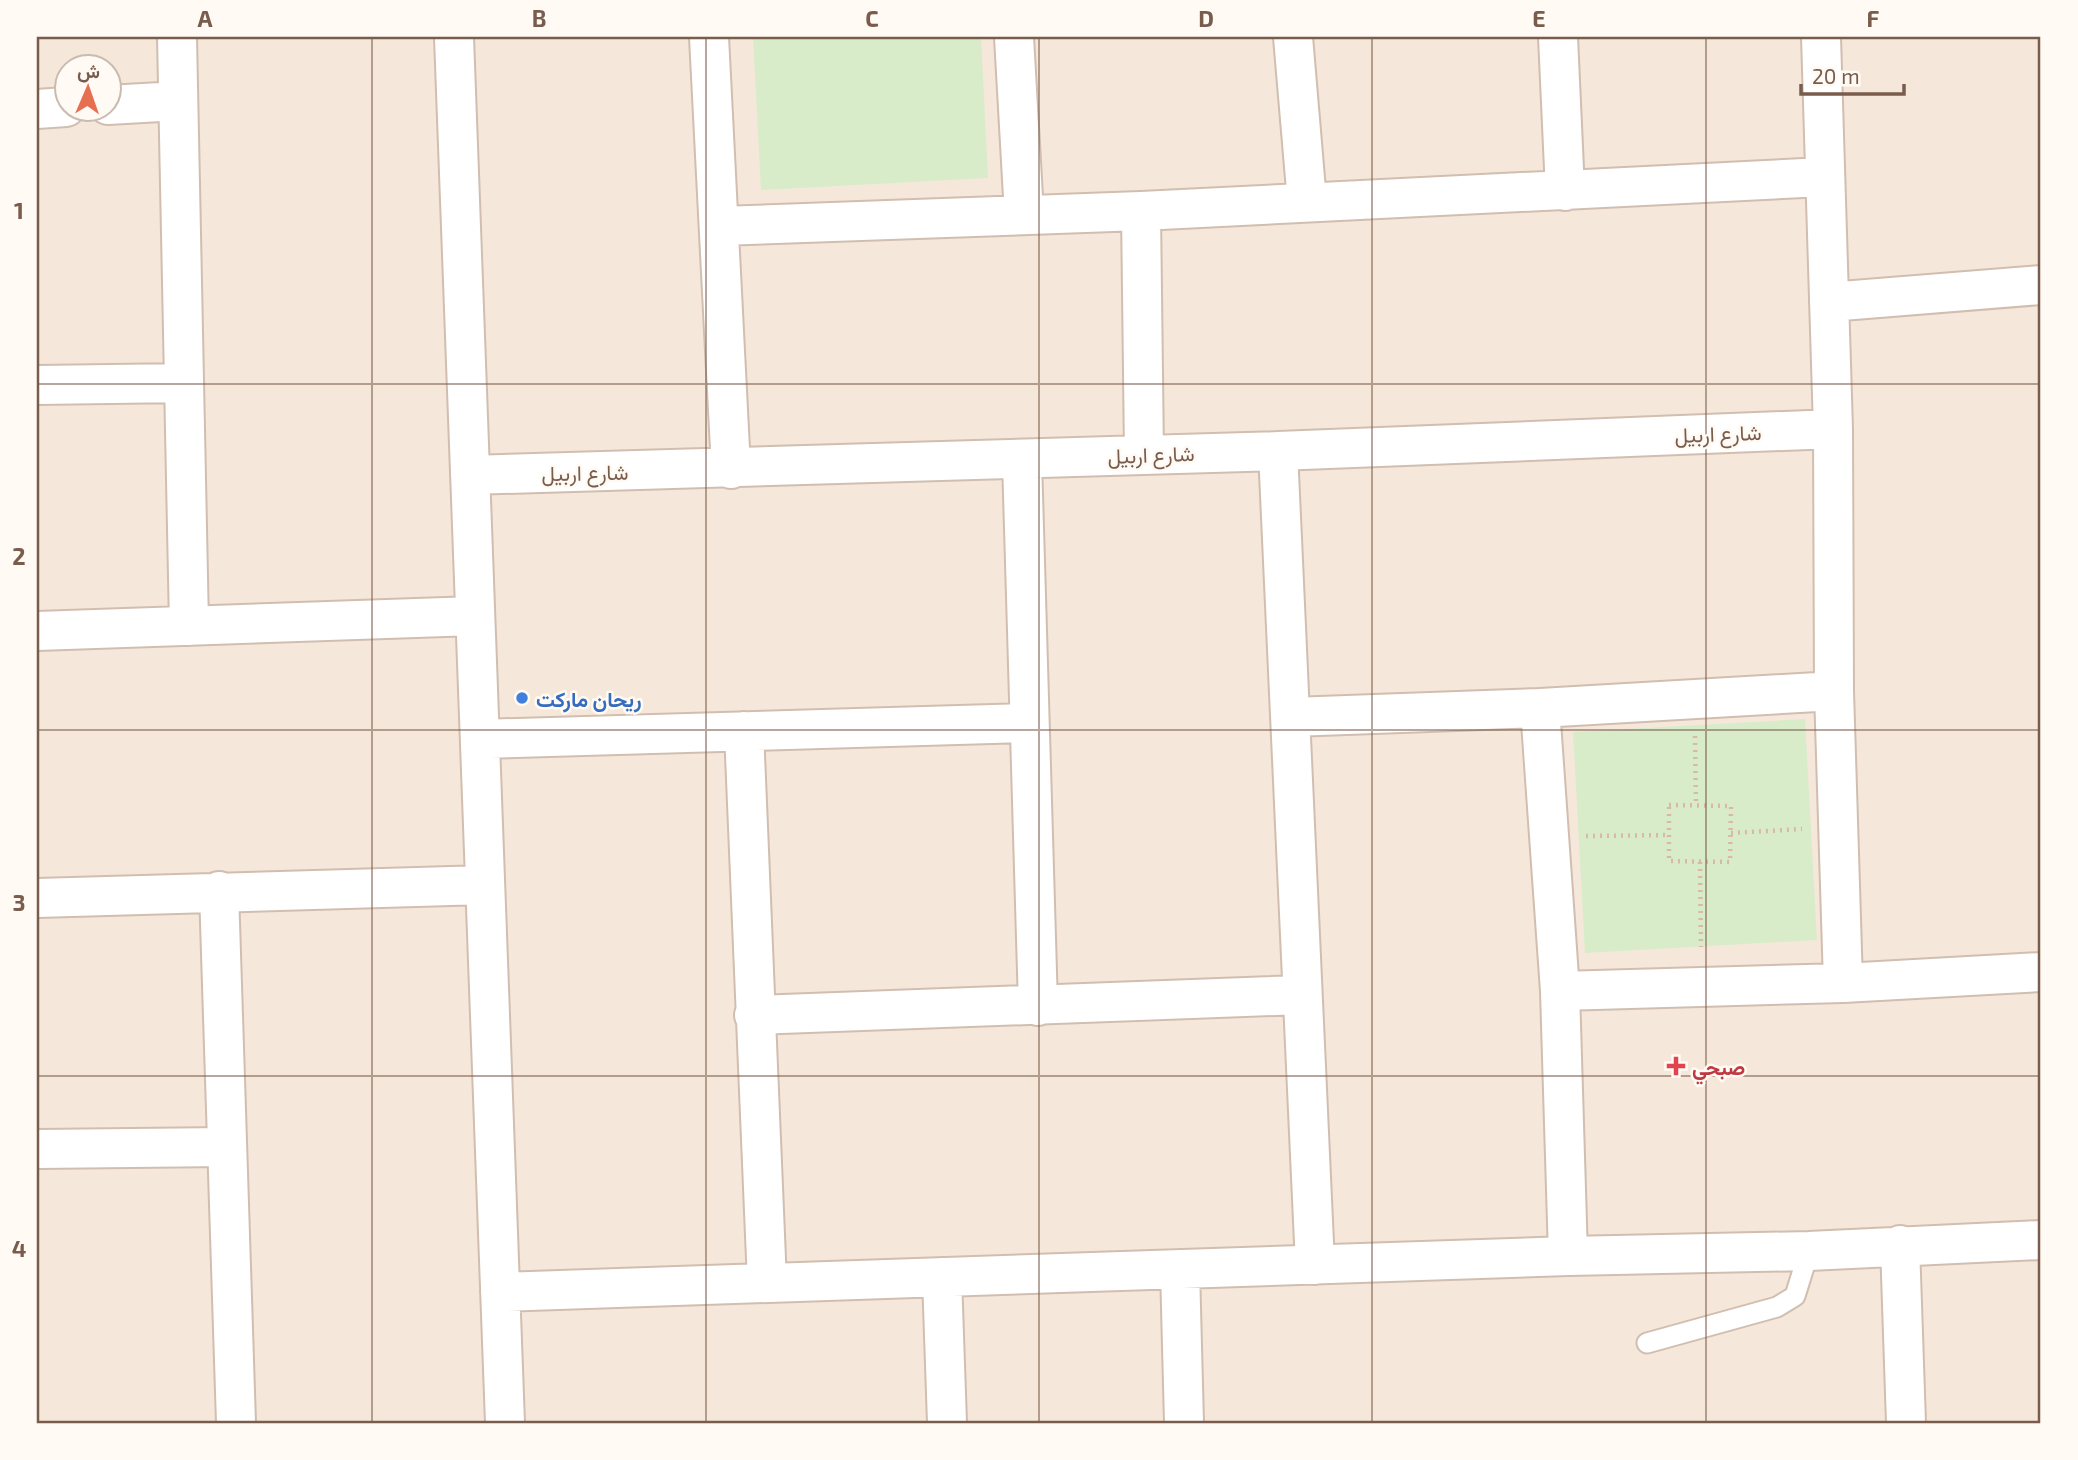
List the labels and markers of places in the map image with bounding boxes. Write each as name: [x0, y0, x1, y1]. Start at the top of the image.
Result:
place label: ريحان ماركت: [536, 686, 642, 713]
marker: ريحان ماركت: [514, 690, 530, 706]
place label: صبحي: [1692, 1054, 1745, 1085]
marker: صبحي: [1666, 1056, 1686, 1076]

